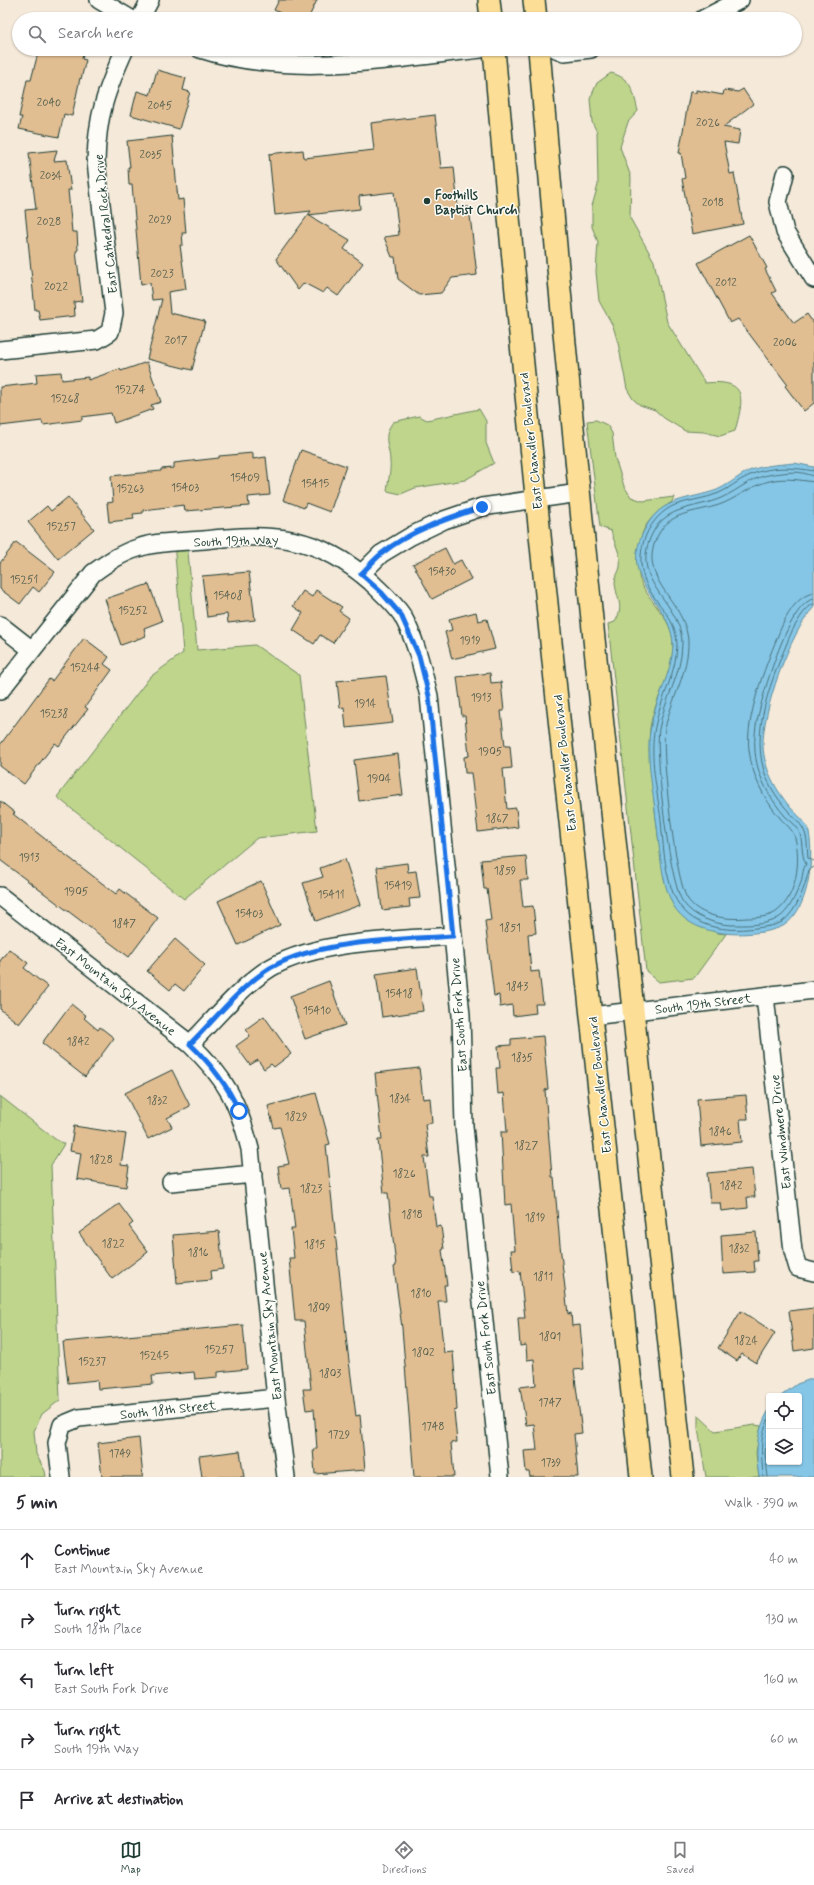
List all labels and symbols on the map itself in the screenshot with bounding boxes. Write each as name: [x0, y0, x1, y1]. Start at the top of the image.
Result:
house number: 2040: [37, 96, 61, 110]
house number: 2045: [148, 99, 173, 113]
house number: 2026: [696, 116, 720, 130]
house number: 2035: [140, 148, 163, 162]
street label: East Cathedral Rock Drive: [91, 153, 122, 294]
house number: 2034: [40, 169, 63, 183]
place label: Foothills Baptist Church: [435, 187, 518, 219]
marker: Foothills Baptist Church: [422, 196, 432, 206]
house number: 2018: [702, 196, 724, 210]
house number: 2029: [148, 213, 172, 227]
house number: 2028: [37, 215, 61, 229]
house number: 2023: [150, 267, 174, 281]
house number: 2012: [715, 276, 737, 290]
house number: 2022: [44, 280, 68, 294]
house number: 2017: [165, 334, 188, 348]
house number: 2006: [773, 336, 797, 350]
street label: East Chandler Boulevard: [516, 371, 547, 510]
house number: 15274: [115, 383, 146, 397]
house number: 15268: [51, 392, 80, 406]
house number: 15409: [230, 471, 260, 485]
house number: 15415: [301, 477, 329, 491]
house number: 15403: [171, 481, 199, 495]
house number: 15263: [116, 482, 144, 496]
route end: [473, 498, 491, 516]
house number: 15257: [46, 520, 76, 534]
street label: South 19th Way: [193, 532, 279, 551]
house number: 15430: [428, 565, 456, 579]
house number: 15251: [10, 573, 38, 587]
house number: 15408: [213, 589, 243, 603]
house number: 15252: [118, 604, 148, 618]
house number: 1919: [459, 634, 481, 648]
house number: 15244: [70, 661, 101, 675]
house number: 1913: [471, 691, 491, 705]
street label: East Chandler Boulevard: [550, 693, 581, 832]
house number: 1914: [354, 697, 377, 711]
house number: 15238: [40, 707, 68, 721]
house number: 1905: [478, 745, 503, 759]
house number: 1904: [367, 772, 392, 786]
house number: 1867: [486, 812, 509, 826]
house number: 1913: [19, 851, 39, 865]
house number: 1859: [494, 864, 516, 878]
house number: 15419: [384, 879, 412, 893]
house number: 1905: [64, 885, 89, 899]
house number: 15411: [318, 888, 344, 902]
house number: 15403: [235, 907, 263, 921]
house number: 1847: [112, 917, 136, 931]
house number: 1851: [499, 921, 521, 935]
street label: East Mountain Sky Avenue: [51, 934, 179, 1040]
street label: East South Fork Drive: [447, 957, 472, 1073]
house number: 1843: [506, 980, 528, 994]
house number: 15418: [385, 987, 413, 1001]
street label: South 19th Street: [654, 990, 753, 1019]
house number: 15410: [303, 1004, 331, 1018]
street label: East Chandler Boulevard: [585, 1015, 616, 1154]
house number: 1842: [67, 1035, 90, 1049]
house number: 1835: [511, 1051, 533, 1065]
street label: East Windmere Drive: [767, 1073, 796, 1190]
house number: 1834: [389, 1092, 412, 1106]
house number: 1832: [147, 1094, 168, 1108]
route start: [230, 1102, 248, 1120]
house number: 1829: [285, 1110, 307, 1124]
house number: 1846: [708, 1125, 732, 1139]
house number: 1827: [514, 1139, 538, 1153]
house number: 1828: [89, 1153, 113, 1167]
house number: 1826: [392, 1167, 416, 1181]
house number: 1842: [720, 1179, 743, 1193]
house number: 1823: [300, 1182, 322, 1196]
house number: 1818: [401, 1208, 423, 1222]
house number: 1819: [525, 1211, 545, 1225]
house number: 1822: [102, 1237, 125, 1251]
house number: 1815: [304, 1238, 326, 1252]
house number: 1832: [729, 1242, 750, 1256]
house number: 1816: [188, 1246, 209, 1260]
street label: East Mountain Sky Avenue: [254, 1251, 287, 1401]
house number: 1811: [533, 1270, 553, 1284]
street label: East South Fork Drive: [472, 1280, 501, 1396]
house number: 1810: [410, 1287, 432, 1301]
house number: 1809: [308, 1301, 330, 1315]
house number: 1801: [539, 1330, 561, 1344]
house number: 1824: [734, 1334, 759, 1348]
house number: 15257: [204, 1343, 234, 1357]
house number: 1802: [412, 1346, 435, 1360]
house number: 15245: [139, 1349, 169, 1363]
house number: 15237: [78, 1355, 106, 1369]
house number: 1803: [319, 1367, 341, 1381]
house number: 1747: [538, 1396, 562, 1410]
street label: South 18th Street: [119, 1397, 217, 1424]
house number: 1748: [421, 1420, 445, 1434]
house number: 1729: [328, 1428, 350, 1442]
house number: 1749: [109, 1447, 131, 1461]
house number: 1739: [541, 1456, 561, 1470]

